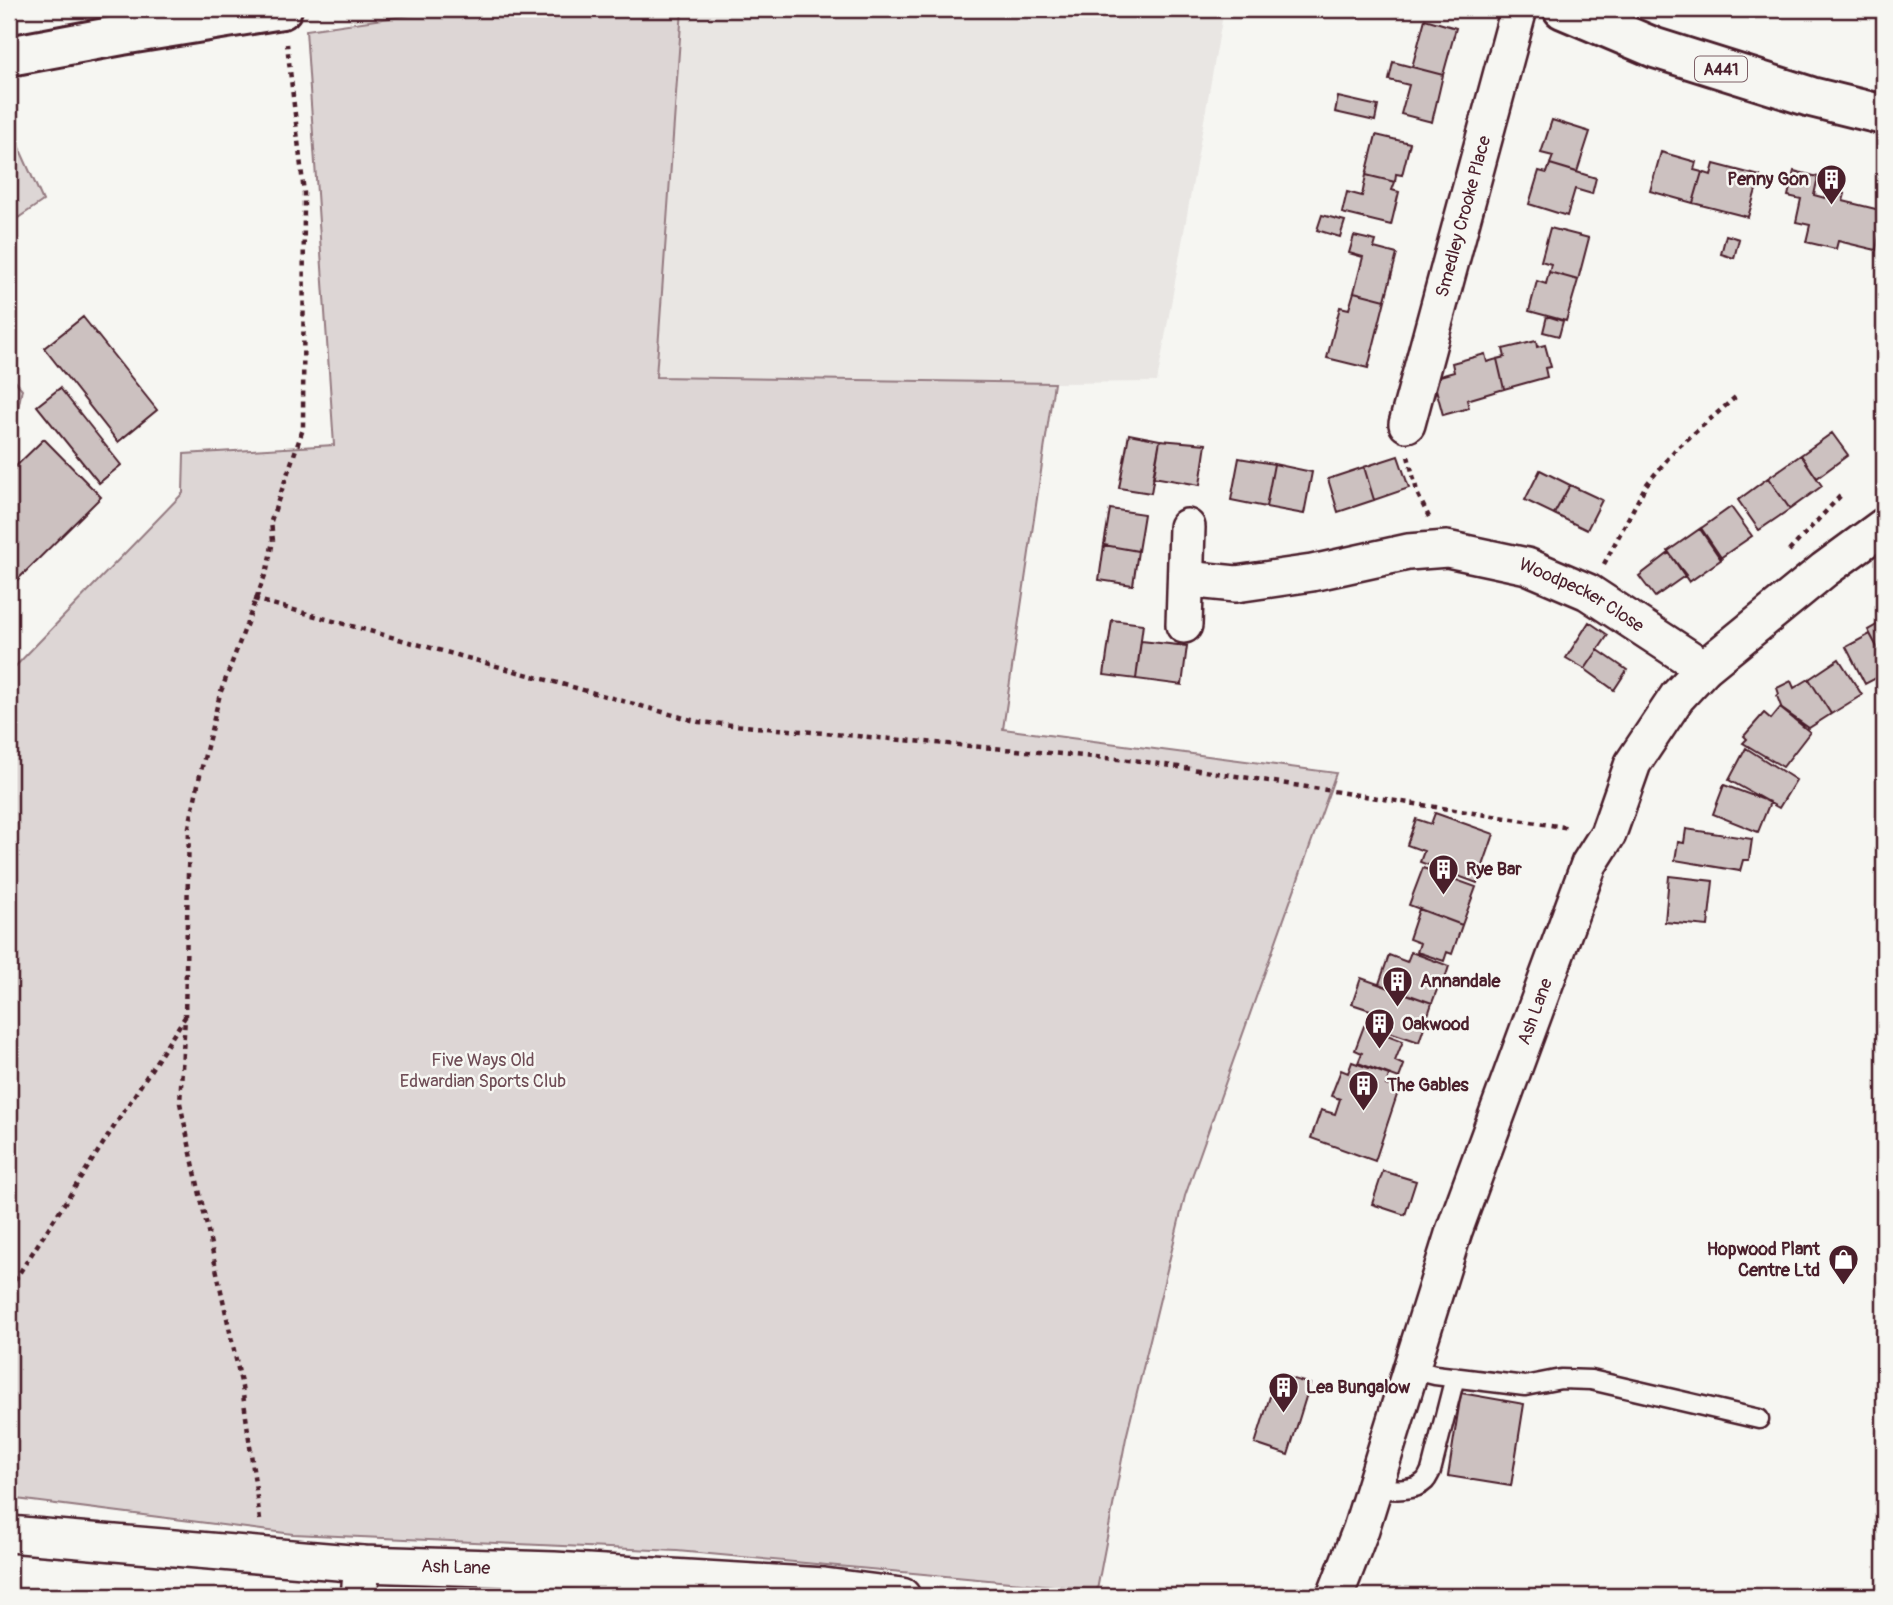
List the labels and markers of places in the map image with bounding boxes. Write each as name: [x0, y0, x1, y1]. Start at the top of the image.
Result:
building icon: Penny Gon: [1815, 162, 1849, 206]
place label: Penny Gon: [1727, 168, 1809, 191]
building icon: Rye Bar: [1426, 852, 1460, 896]
place label: Rye Bar: [1466, 858, 1522, 881]
building icon: Annandale: [1380, 964, 1414, 1008]
place label: Annandale: [1420, 970, 1502, 993]
building icon: Oakwood: [1362, 1007, 1396, 1051]
place label: Oakwood: [1402, 1013, 1470, 1036]
building icon: The Gables: [1347, 1068, 1381, 1112]
place label: The Gables: [1386, 1074, 1470, 1097]
place label: Hopwood Plant Centre Ltd: [1707, 1238, 1821, 1282]
shop icon: Hopwood Plant Centre Ltd: [1826, 1242, 1860, 1286]
building icon: Lea Bungalow: [1266, 1370, 1300, 1414]
place label: Lea Bungalow: [1306, 1376, 1411, 1399]

